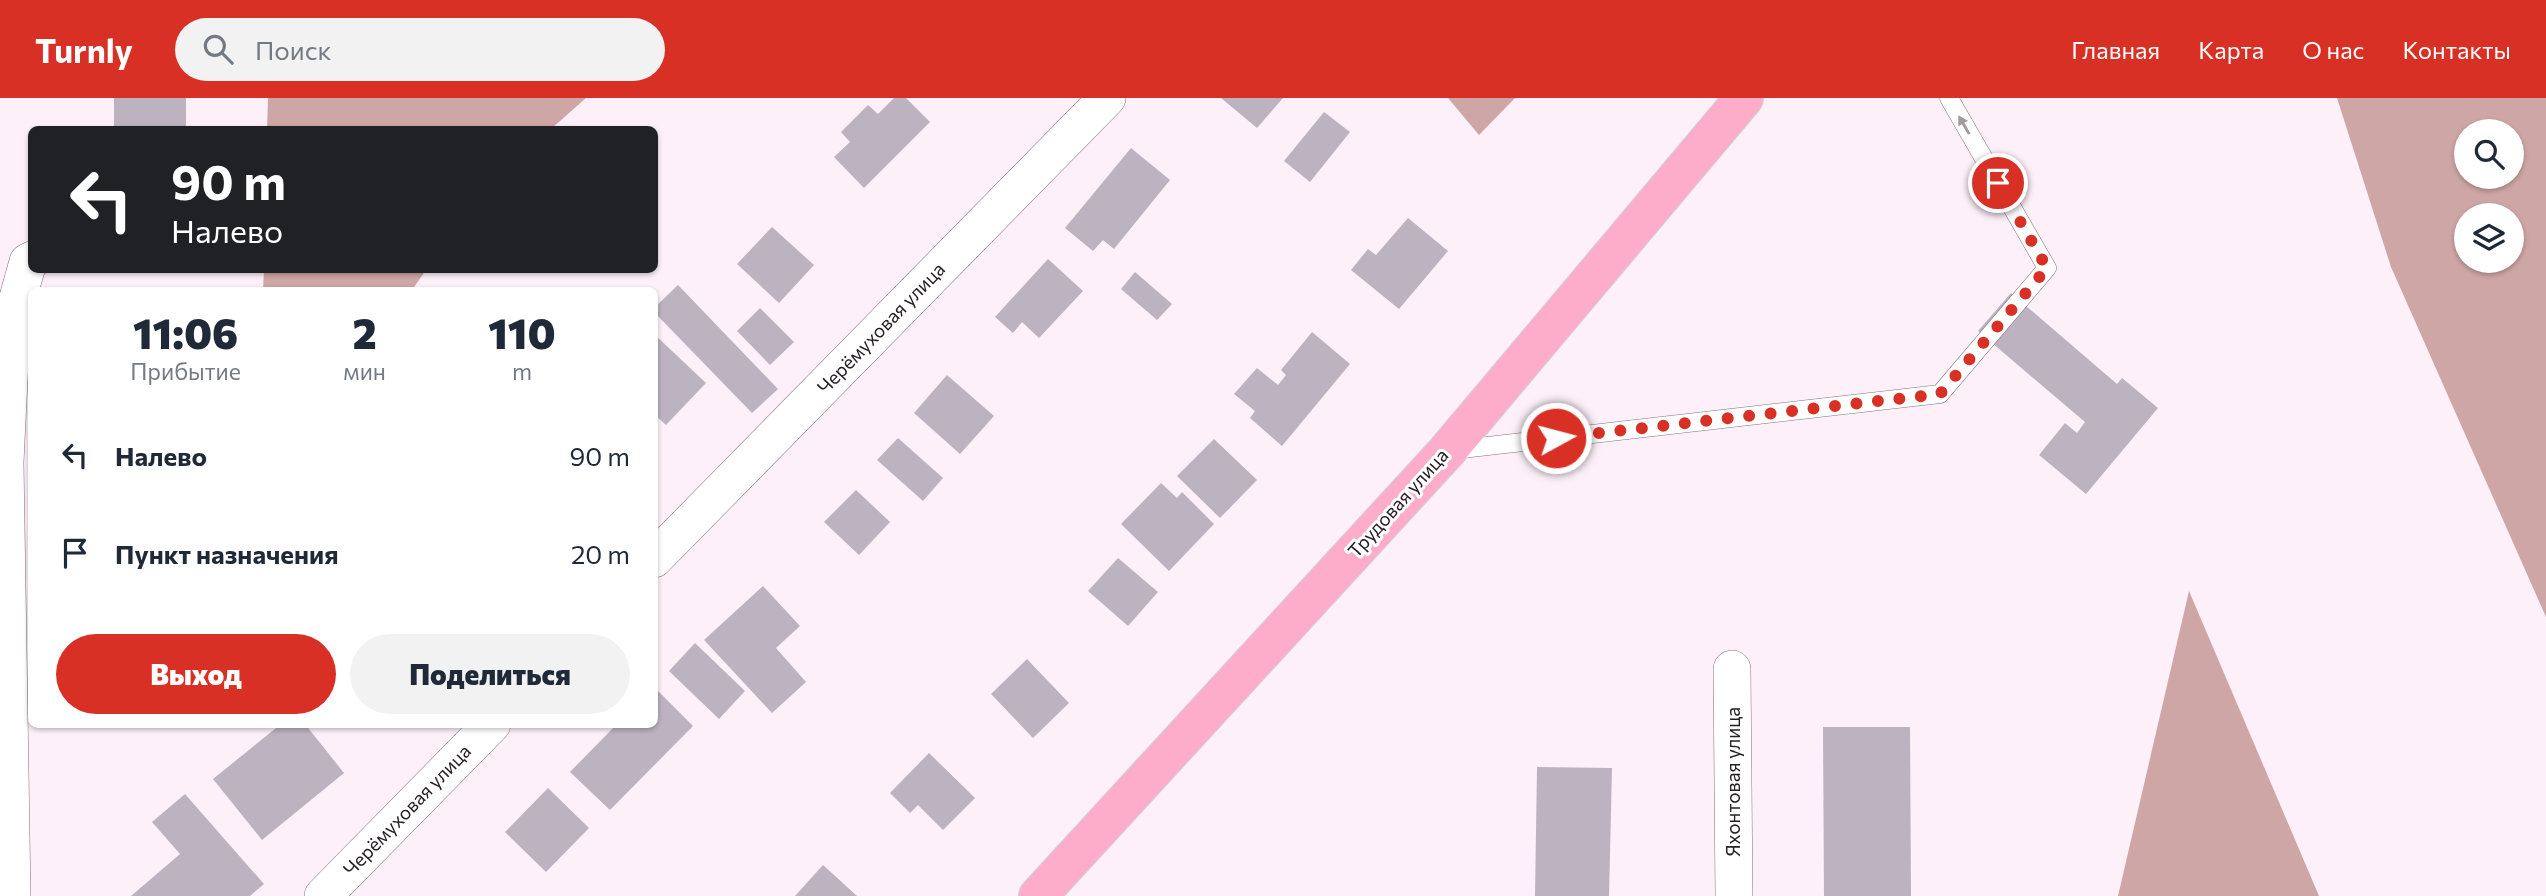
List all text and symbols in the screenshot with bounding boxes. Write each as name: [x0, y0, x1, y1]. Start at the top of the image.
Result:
search box: [175, 18, 665, 81]
text: Turnly: [35, 29, 133, 70]
icon: search: [199, 30, 237, 68]
text: Поиск: [255, 34, 332, 65]
text: Главная: [2071, 35, 2160, 64]
text: Карта: [2198, 35, 2264, 64]
text: О нас: [2302, 35, 2364, 64]
text: Контакты: [2402, 35, 2511, 64]
one-way arrow: [1958, 115, 1971, 134]
map controls: [2454, 119, 2524, 273]
button: search: [2454, 119, 2524, 189]
text: 90 m: [171, 150, 286, 210]
pin: [1968, 153, 2028, 213]
icon: left: [56, 154, 147, 245]
icon: arrive: [1979, 164, 2017, 202]
button: layers: [2454, 203, 2524, 273]
text: Налево: [171, 210, 283, 250]
street label: Черёмуховая улица: [812, 257, 949, 398]
text: 11:06: [133, 306, 238, 358]
text: 2: [352, 306, 377, 358]
text: 110: [488, 306, 556, 358]
text: Прибытие: [130, 357, 241, 385]
text: мин: [343, 357, 386, 385]
text: m: [512, 357, 532, 385]
position arrow: [1519, 401, 1593, 475]
icon: left: [56, 436, 94, 474]
text: Налево: [115, 440, 207, 471]
text: 90 m: [570, 440, 630, 471]
street label: Трудовая улица: [1343, 443, 1453, 562]
icon: arrive: [56, 534, 94, 572]
text: Пункт назначения: [115, 538, 339, 569]
text: 20 m: [571, 538, 630, 569]
button: Выход: [56, 634, 336, 714]
button: Поделиться: [350, 634, 630, 714]
street label: Яхонтовая улица: [1721, 707, 1744, 857]
street label: Черёмуховая улица: [338, 739, 475, 880]

